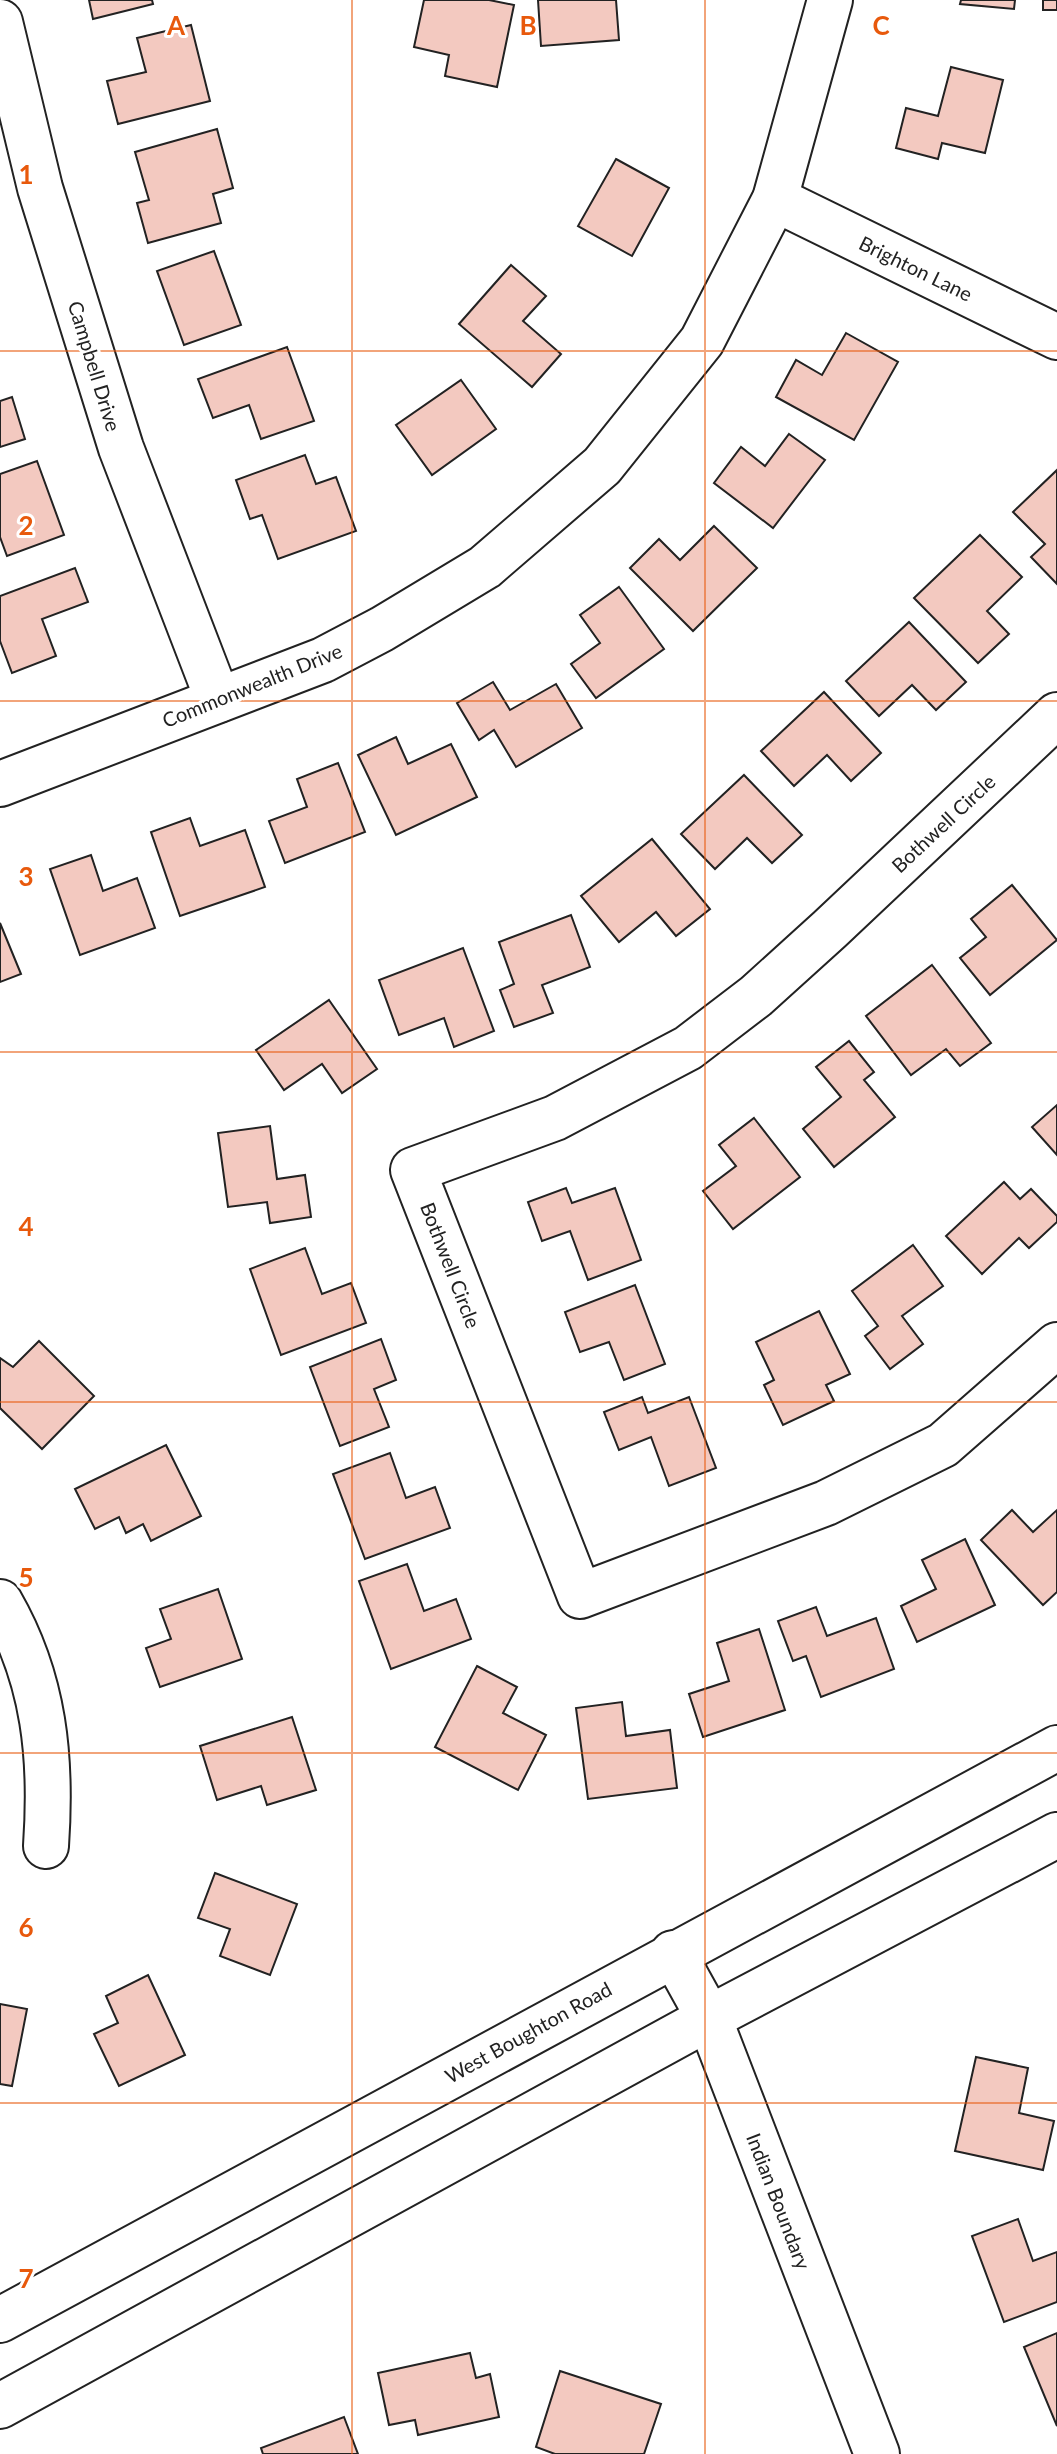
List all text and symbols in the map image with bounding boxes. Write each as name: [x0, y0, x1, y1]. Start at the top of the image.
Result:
text: A: [166, 9, 186, 41]
text: B: [519, 9, 537, 41]
text: C: [872, 9, 890, 41]
text: 1: [18, 158, 34, 190]
street label: Brighton Lane: [856, 230, 976, 306]
street label: Campbell Drive: [64, 298, 126, 434]
text: 2: [18, 509, 34, 541]
street label: Commonwealth Drive: [159, 638, 345, 732]
street label: Bothwell Circle: [886, 769, 1000, 877]
text: 3: [18, 860, 34, 892]
street label: Bothwell Circle: [416, 1199, 486, 1331]
text: 4: [18, 1210, 34, 1242]
text: 5: [18, 1561, 34, 1593]
text: 6: [18, 1911, 34, 1943]
street label: West Boughton Road: [440, 1976, 616, 2088]
street label: Indian Boundary: [742, 2129, 816, 2273]
text: 7: [18, 2262, 34, 2294]

